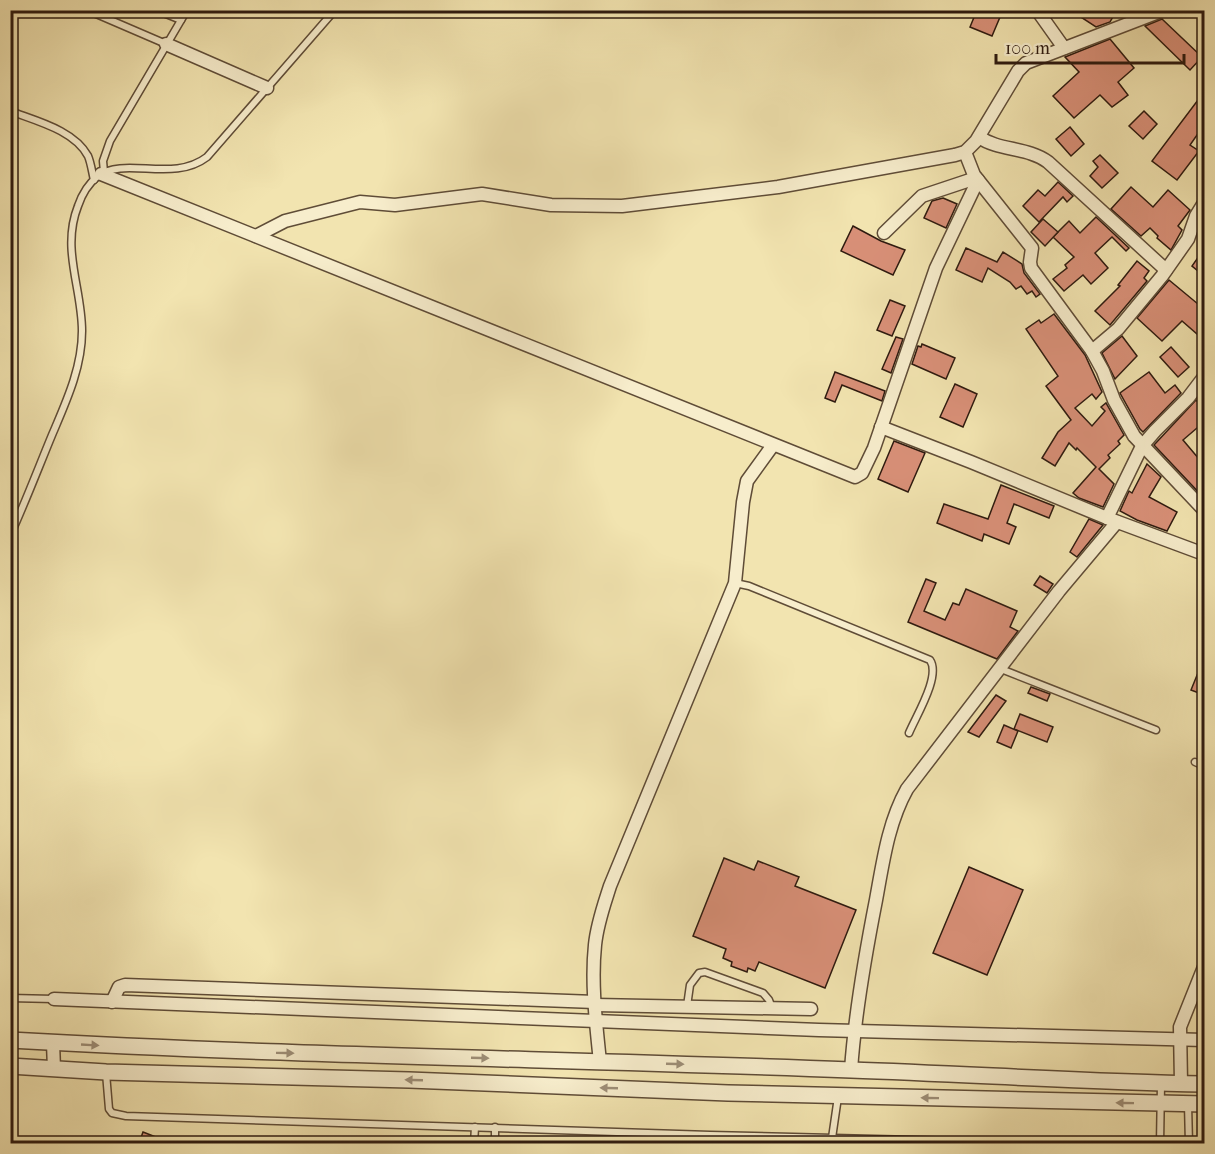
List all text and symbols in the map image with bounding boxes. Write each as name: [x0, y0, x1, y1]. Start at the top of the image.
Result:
scale bar: [996, 27, 1184, 65]
text: 100 m: [1005, 38, 1050, 59]
one-way arrow: [80, 1040, 99, 1049]
one-way arrow: [275, 1049, 294, 1058]
one-way arrow: [470, 1054, 489, 1063]
one-way arrow: [665, 1060, 684, 1069]
one-way arrow: [405, 1076, 424, 1085]
one-way arrow: [600, 1084, 619, 1093]
one-way arrow: [921, 1093, 940, 1103]
one-way arrow: [1116, 1098, 1135, 1107]

